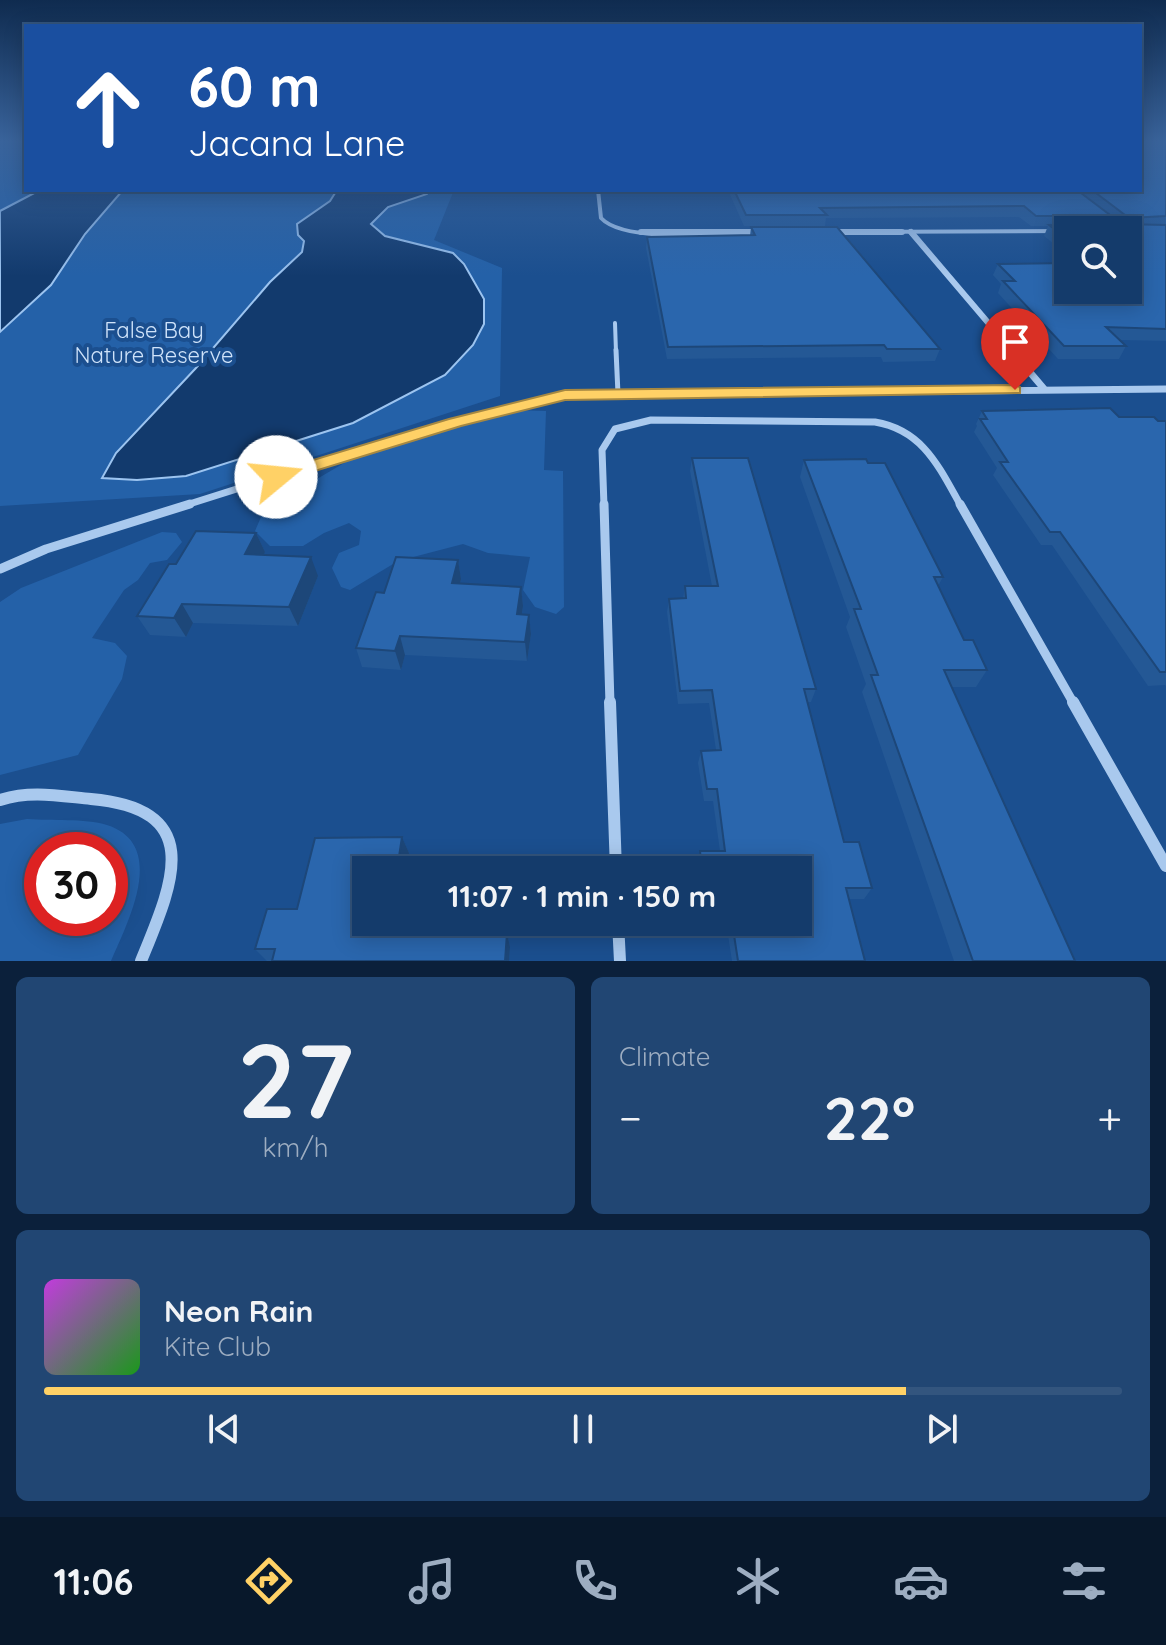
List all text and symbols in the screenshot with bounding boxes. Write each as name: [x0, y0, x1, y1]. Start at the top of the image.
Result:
text: 60 m: [188, 51, 321, 121]
icon: ahead: [56, 56, 160, 160]
text: Jacana Lane: [188, 120, 405, 165]
map controls: [1054, 216, 1142, 304]
button: search: [1054, 216, 1142, 304]
pin: [981, 308, 1049, 390]
park label: False Bay Nature Reserve: [74, 316, 234, 369]
icon: arrive: [993, 320, 1037, 364]
position arrow: [234, 435, 318, 519]
speed limit sign: 30: [24, 832, 128, 936]
text: 11:07 · 1 min · 150 m: [448, 877, 716, 915]
text: 27: [237, 1014, 354, 1144]
text: Climate: [619, 1040, 710, 1073]
text: 22°: [824, 1080, 915, 1155]
text: −: [619, 1090, 642, 1145]
text: +: [1097, 1090, 1122, 1145]
text: km/h: [263, 1131, 328, 1164]
text: Neon Rain: [164, 1292, 313, 1330]
text: Kite Club: [164, 1330, 271, 1363]
icon: previous: [202, 1407, 246, 1451]
icon: pause: [561, 1407, 605, 1451]
icon: next: [920, 1407, 964, 1451]
icon: directions: [241, 1553, 297, 1609]
icon: music: [404, 1553, 460, 1609]
icon: phone: [567, 1553, 623, 1609]
icon: climate: [730, 1553, 786, 1609]
icon: car: [893, 1553, 949, 1609]
icon: filters: [1056, 1553, 1112, 1609]
text: 11:06: [54, 1559, 133, 1604]

